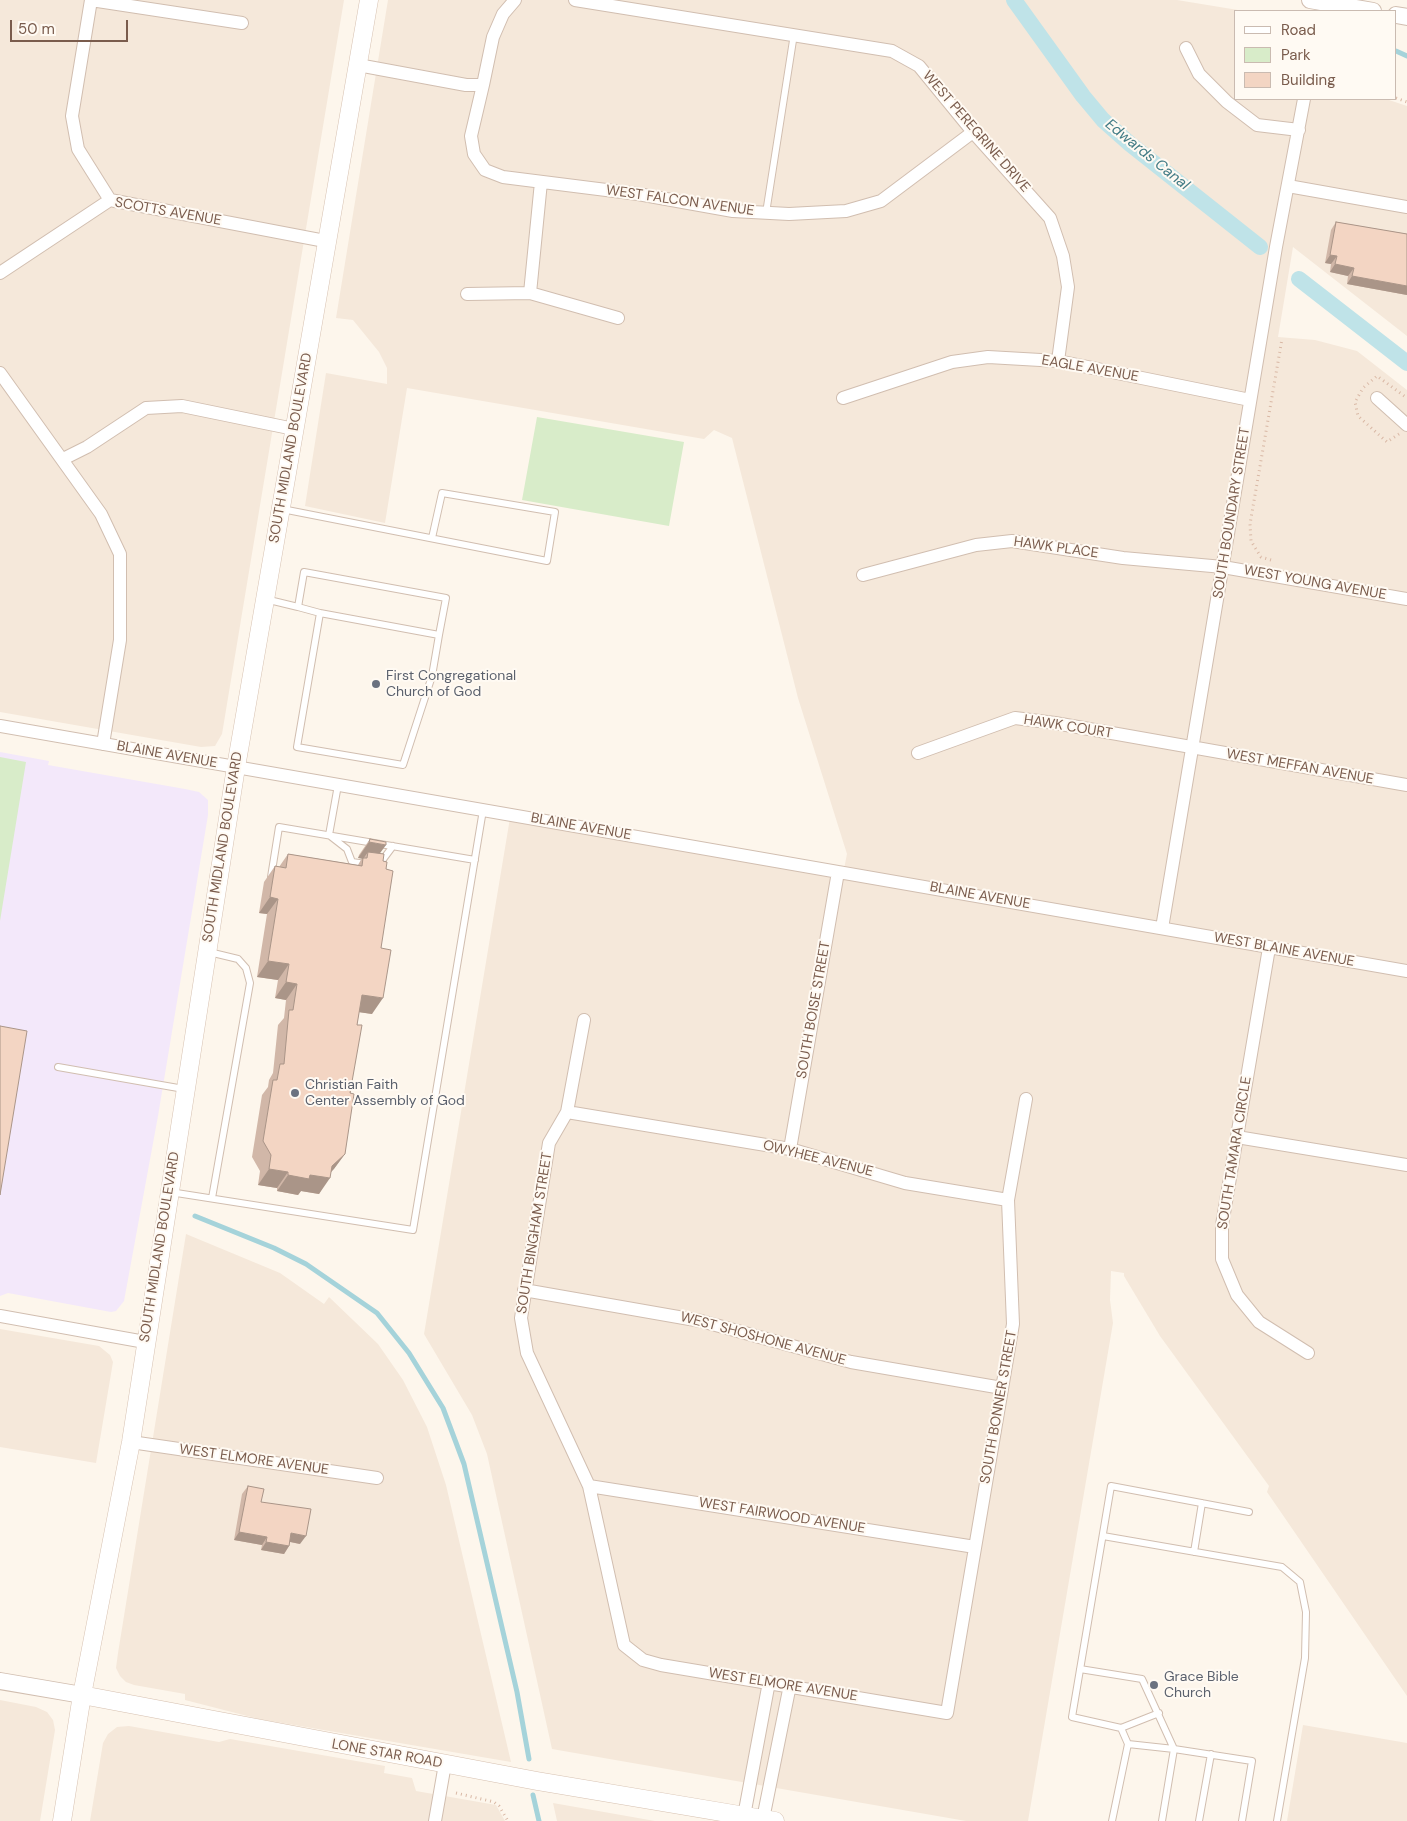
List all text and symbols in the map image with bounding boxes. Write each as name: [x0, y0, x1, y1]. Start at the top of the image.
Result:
scale bar: [12, 10, 130, 42]
legend: [1234, 10, 1397, 100]
text: 50 m: [18, 19, 55, 39]
text: Road: [1281, 20, 1316, 40]
text: Park: [1281, 45, 1311, 65]
street label: WEST PEREGRINE DRIVE: [919, 68, 1033, 196]
text: Building: [1281, 70, 1336, 90]
water label: Edwards Canal: [1101, 116, 1193, 194]
street label: WEST FALCON AVENUE: [605, 182, 755, 220]
street label: SCOTTS AVENUE: [113, 194, 223, 230]
street label: SOUTH MIDLAND BOULEVARD: [266, 352, 316, 544]
street label: EAGLE AVENUE: [1040, 352, 1140, 386]
street label: SOUTH BOUNDARY STREET: [1210, 426, 1254, 600]
street label: HAWK PLACE: [1013, 534, 1099, 562]
street label: WEST YOUNG AVENUE: [1242, 562, 1388, 604]
place label: First Congregational Church of God: [386, 668, 516, 700]
marker: First Congregational Church of God: [370, 678, 382, 690]
street label: HAWK COURT: [1022, 712, 1114, 742]
street label: BLAINE AVENUE: [115, 738, 219, 772]
street label: WEST MEFFAN AVENUE: [1225, 746, 1375, 788]
street label: SOUTH MIDLAND BOULEVARD: [200, 751, 246, 943]
street label: BLAINE AVENUE: [529, 810, 633, 844]
street label: BLAINE AVENUE: [928, 879, 1032, 913]
street label: WEST BLAINE AVENUE: [1212, 929, 1356, 971]
street label: SOUTH BOISE STREET: [794, 940, 834, 1080]
street label: SOUTH TAMARA CIRCLE: [1215, 1075, 1255, 1231]
place label: Christian Faith Center Assembly of God: [305, 1077, 465, 1110]
marker: Christian Faith Center Assembly of God: [289, 1087, 301, 1099]
street label: OWYHEE AVENUE: [761, 1137, 875, 1181]
street label: SOUTH MIDLAND BOULEVARD: [137, 1151, 183, 1343]
street label: SOUTH BINGHAM STREET: [514, 1151, 556, 1315]
street label: WEST SHOSHONE AVENUE: [678, 1309, 848, 1369]
street label: SOUTH BONNER STREET: [977, 1329, 1021, 1485]
street label: WEST ELMORE AVENUE: [178, 1441, 330, 1479]
street label: WEST FAIRWOOD AVENUE: [698, 1495, 866, 1537]
street label: WEST ELMORE AVENUE: [707, 1665, 859, 1705]
place label: Grace Bible Church: [1164, 1669, 1239, 1701]
marker: Grace Bible Church: [1148, 1679, 1160, 1691]
street label: LONE STAR ROAD: [330, 1736, 444, 1772]

